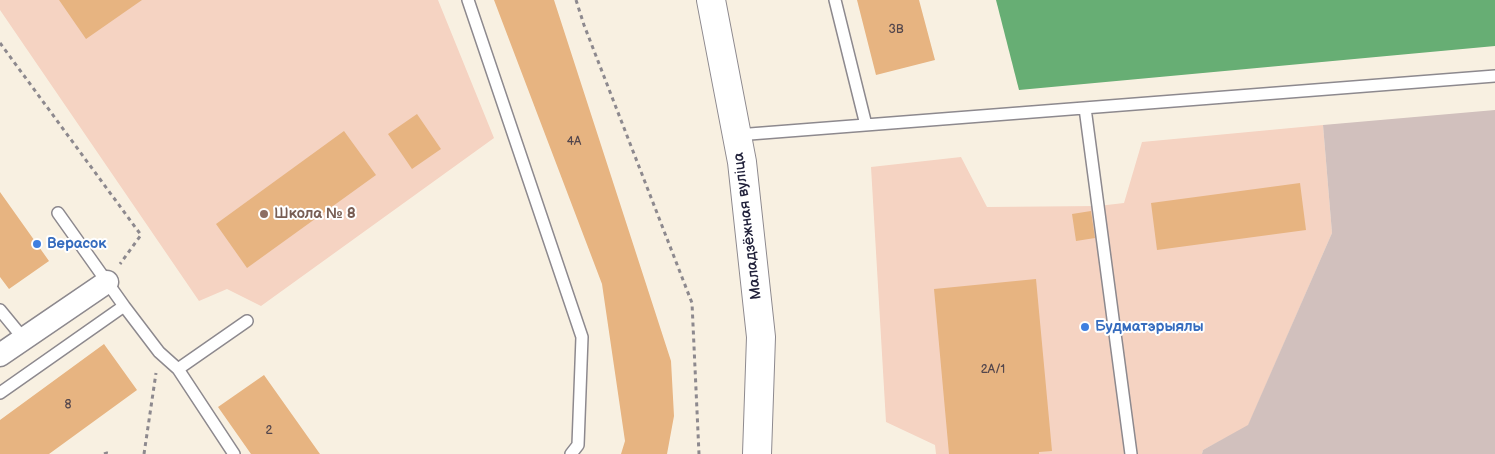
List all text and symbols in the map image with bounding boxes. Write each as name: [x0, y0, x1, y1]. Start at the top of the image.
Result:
house number: 3В: [889, 23, 903, 37]
house number: 4А: [567, 135, 581, 149]
street label: Маладзёжная вуліца: [730, 151, 766, 301]
place label: Школа № 8: [274, 205, 356, 223]
marker: Школа № 8: [258, 208, 270, 220]
place label: Верасок: [47, 235, 106, 253]
marker: Верасок: [31, 238, 43, 250]
place label: Будматэрыялы: [1095, 318, 1204, 336]
marker: Будматэрыялы: [1079, 321, 1091, 333]
house number: 2А/1: [981, 363, 1005, 377]
house number: 8: [65, 398, 71, 412]
house number: 2: [265, 424, 273, 438]

